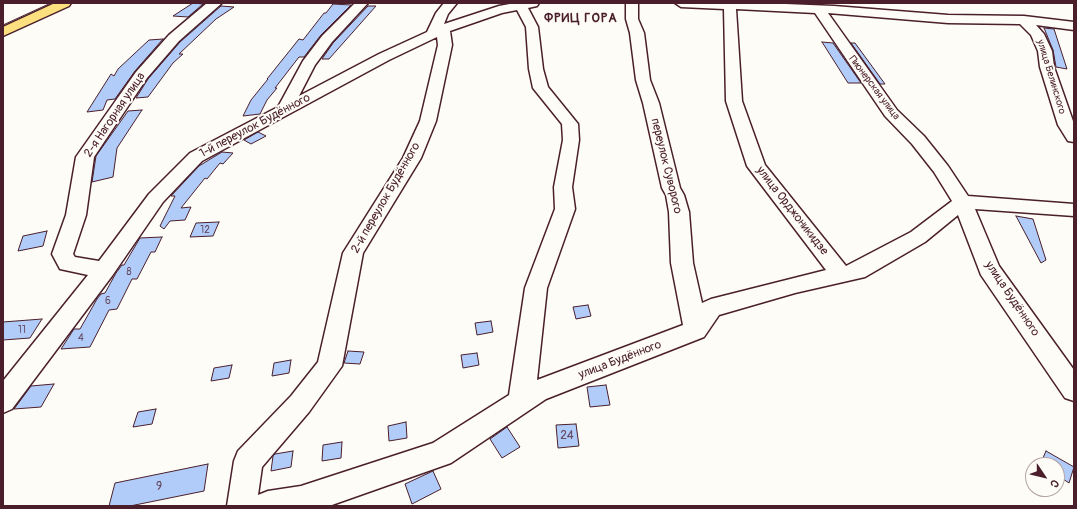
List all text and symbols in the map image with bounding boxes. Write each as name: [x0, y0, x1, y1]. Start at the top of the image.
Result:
district label: ФРИЦ ГОРА: [544, 11, 618, 27]
street label: улица Белинского: [1034, 38, 1068, 116]
street label: Пионерская улица: [846, 54, 902, 122]
street label: 2-я Нагорная улица: [81, 70, 149, 160]
street label: 1-й переулок Будённого: [197, 91, 313, 161]
street label: переулок Суворого: [647, 117, 685, 215]
street label: 2-й переулок Будённого: [348, 140, 424, 256]
street label: улица Орджоникидзе: [753, 164, 831, 258]
house number: 12: [200, 224, 210, 236]
street label: улица Будённого: [982, 259, 1042, 339]
house number: 8: [126, 266, 132, 278]
house number: 6: [105, 295, 111, 307]
house number: 11: [18, 324, 26, 336]
house number: 4: [78, 332, 84, 344]
street label: улица Будённого: [577, 338, 663, 382]
house number: 24: [560, 429, 574, 443]
north arrow: [1025, 457, 1065, 497]
text: С: [1047, 477, 1062, 490]
house number: 9: [156, 480, 162, 494]

